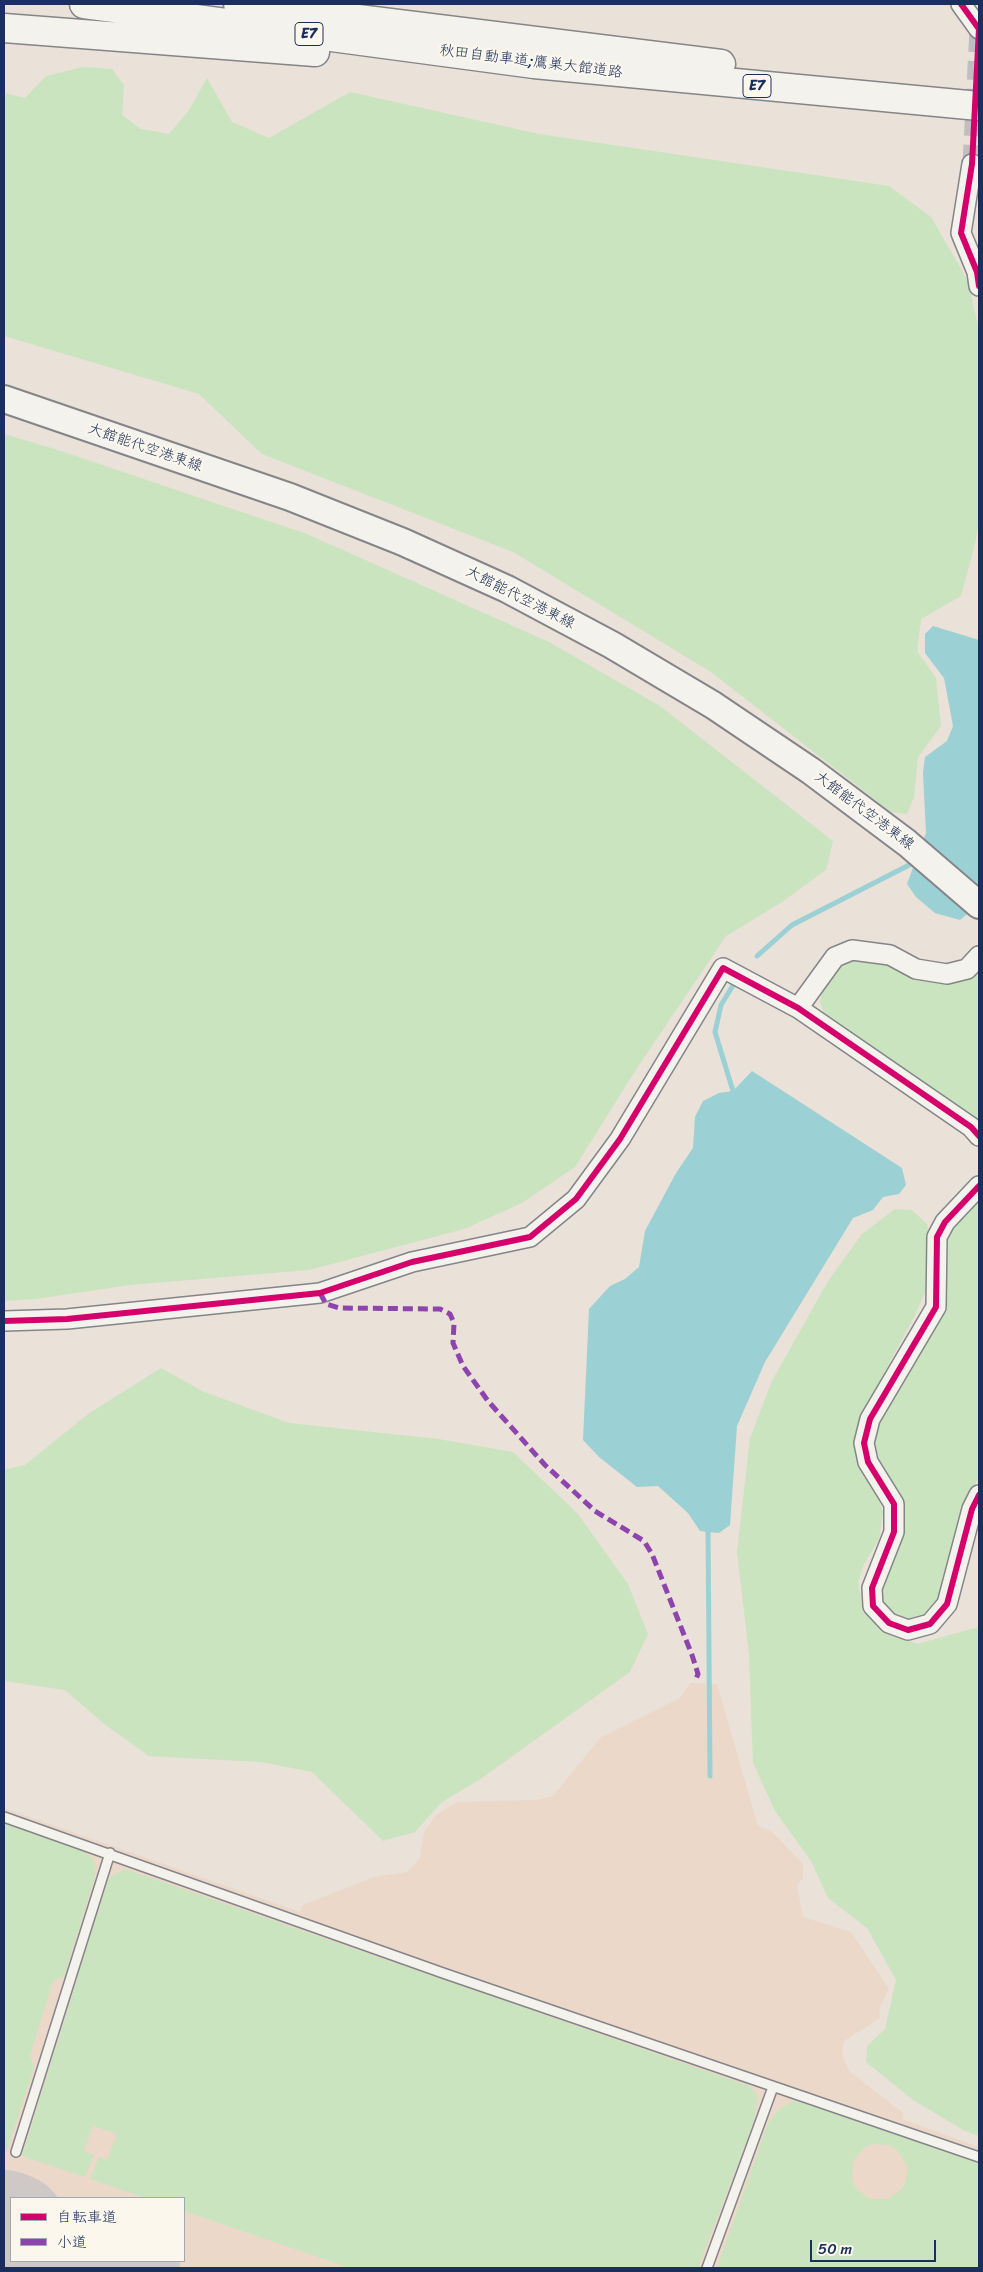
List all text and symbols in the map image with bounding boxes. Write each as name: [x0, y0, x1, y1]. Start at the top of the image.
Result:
road number: E7: [295, 22, 323, 46]
street label: 秋田自動車道;鷹巣大館道路: [438, 42, 624, 82]
road number: E7: [743, 74, 771, 98]
street label: 大館能代空港東線: [85, 420, 205, 476]
street label: 大館能代空港東線: [462, 563, 578, 633]
street label: 大館能代空港東線: [811, 768, 917, 854]
legend: [10, 2197, 185, 2262]
text: 自転車道: [57, 2204, 117, 2230]
text: 小道: [57, 2229, 87, 2255]
scale bar: [813, 2230, 939, 2262]
text: 50 m: [818, 2236, 852, 2262]

